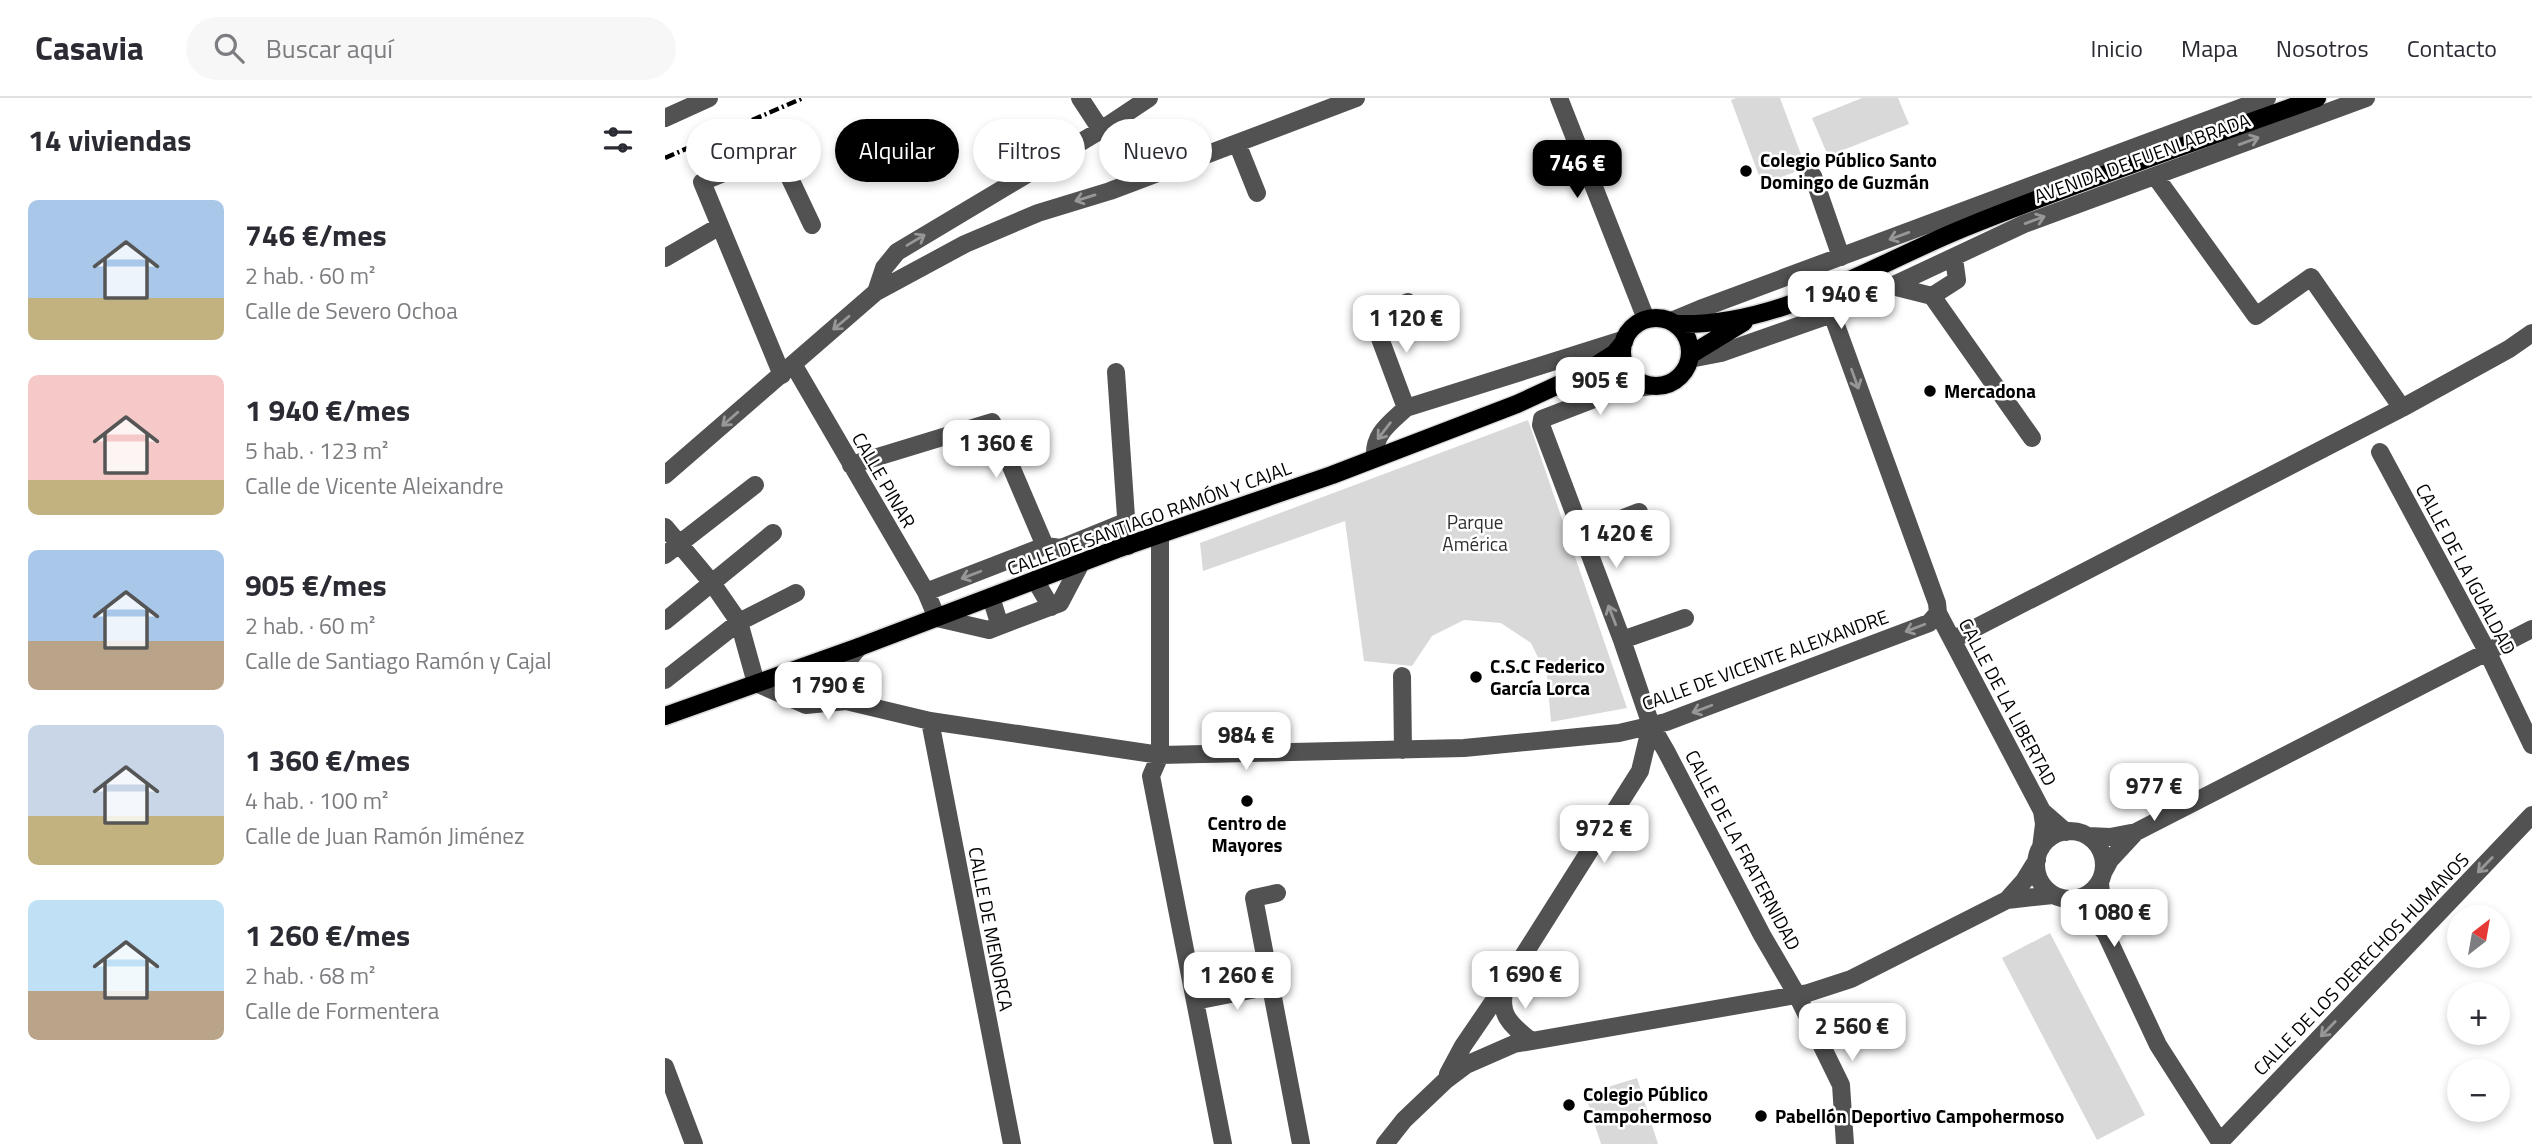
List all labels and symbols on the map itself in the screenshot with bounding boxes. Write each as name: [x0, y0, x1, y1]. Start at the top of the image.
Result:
street label: AVENIDA DE FUENLABRADA: [2030, 105, 2254, 210]
one-way arrow: [2237, 134, 2259, 146]
pin: 746 €: [1528, 140, 1626, 200]
place label: Colegio Público Santo Domingo de Guzmán: [1760, 145, 1937, 196]
marker: Colegio Público Santo Domingo de Guzmán: [1738, 163, 1754, 179]
one-way arrow: [1074, 193, 1096, 206]
one-way arrow: [2024, 213, 2046, 225]
one-way arrow: [1889, 230, 1911, 243]
one-way arrow: [906, 233, 926, 247]
pin: 1 940 €: [1776, 272, 1906, 331]
pin: 1 120 €: [1341, 296, 1471, 355]
one-way arrow: [832, 315, 850, 331]
pin: 905 €: [1551, 358, 1649, 417]
one-way arrow: [1850, 368, 1862, 390]
place label: Mercadona: [1944, 376, 2036, 405]
marker: Mercadona: [1922, 383, 1938, 399]
one-way arrow: [721, 411, 739, 427]
pin: 1 360 €: [931, 420, 1061, 480]
one-way arrow: [1377, 421, 1392, 439]
street label: CALLE PINAR: [845, 426, 924, 533]
street label: CALLE DE SANTIAGO RAMÓN Y CAJAL: [1003, 453, 1295, 583]
street label: CALLE DE LA IGUALDAD: [2409, 478, 2524, 660]
park label: Parque América: [1442, 507, 1508, 558]
pin: 1 420 €: [1551, 510, 1681, 570]
one-way arrow: [960, 569, 982, 582]
street label: CALLE DE VICENTE ALEIXANDRE: [1638, 601, 1892, 718]
one-way arrow: [1604, 604, 1617, 626]
street label: CALLE DE LA LIBERTAD: [1952, 613, 2065, 791]
one-way arrow: [1904, 623, 1926, 636]
place label: C.S.C Federico García Lorca: [1490, 651, 1605, 702]
pin: 1 790 €: [763, 662, 893, 722]
marker: C.S.C Federico García Lorca: [1468, 669, 1484, 685]
one-way arrow: [1692, 703, 1714, 716]
pin: 984 €: [1197, 712, 1295, 772]
street label: CALLE DE LA FRATERNIDAD: [1678, 744, 1809, 955]
pin: 977 €: [2105, 764, 2203, 823]
marker: Centro de Mayores: [1239, 793, 1255, 809]
pin: 972 €: [1555, 806, 1653, 865]
place label: Centro de Mayores: [1208, 808, 1287, 859]
street label: CALLE DE MENORCA: [961, 844, 1022, 1013]
street label: CALLE DE LOS DERECHOS HUMANOS: [2246, 846, 2475, 1082]
one-way arrow: [2476, 856, 2493, 873]
pin: 1 080 €: [2049, 890, 2179, 949]
north arrow: [2447, 905, 2509, 968]
pin: 1 690 €: [1460, 951, 1590, 1011]
pin: 1 260 €: [1172, 953, 1302, 1012]
pin: 2 560 €: [1787, 1004, 1917, 1063]
one-way arrow: [2320, 1020, 2336, 1038]
place label: Colegio Público Campohermoso: [1583, 1079, 1712, 1130]
marker: Colegio Público Campohermoso: [1561, 1097, 1577, 1113]
place label: Pabellón Deportivo Campohermoso: [1775, 1101, 2064, 1130]
marker: Pabellón Deportivo Campohermoso: [1753, 1108, 1769, 1124]

